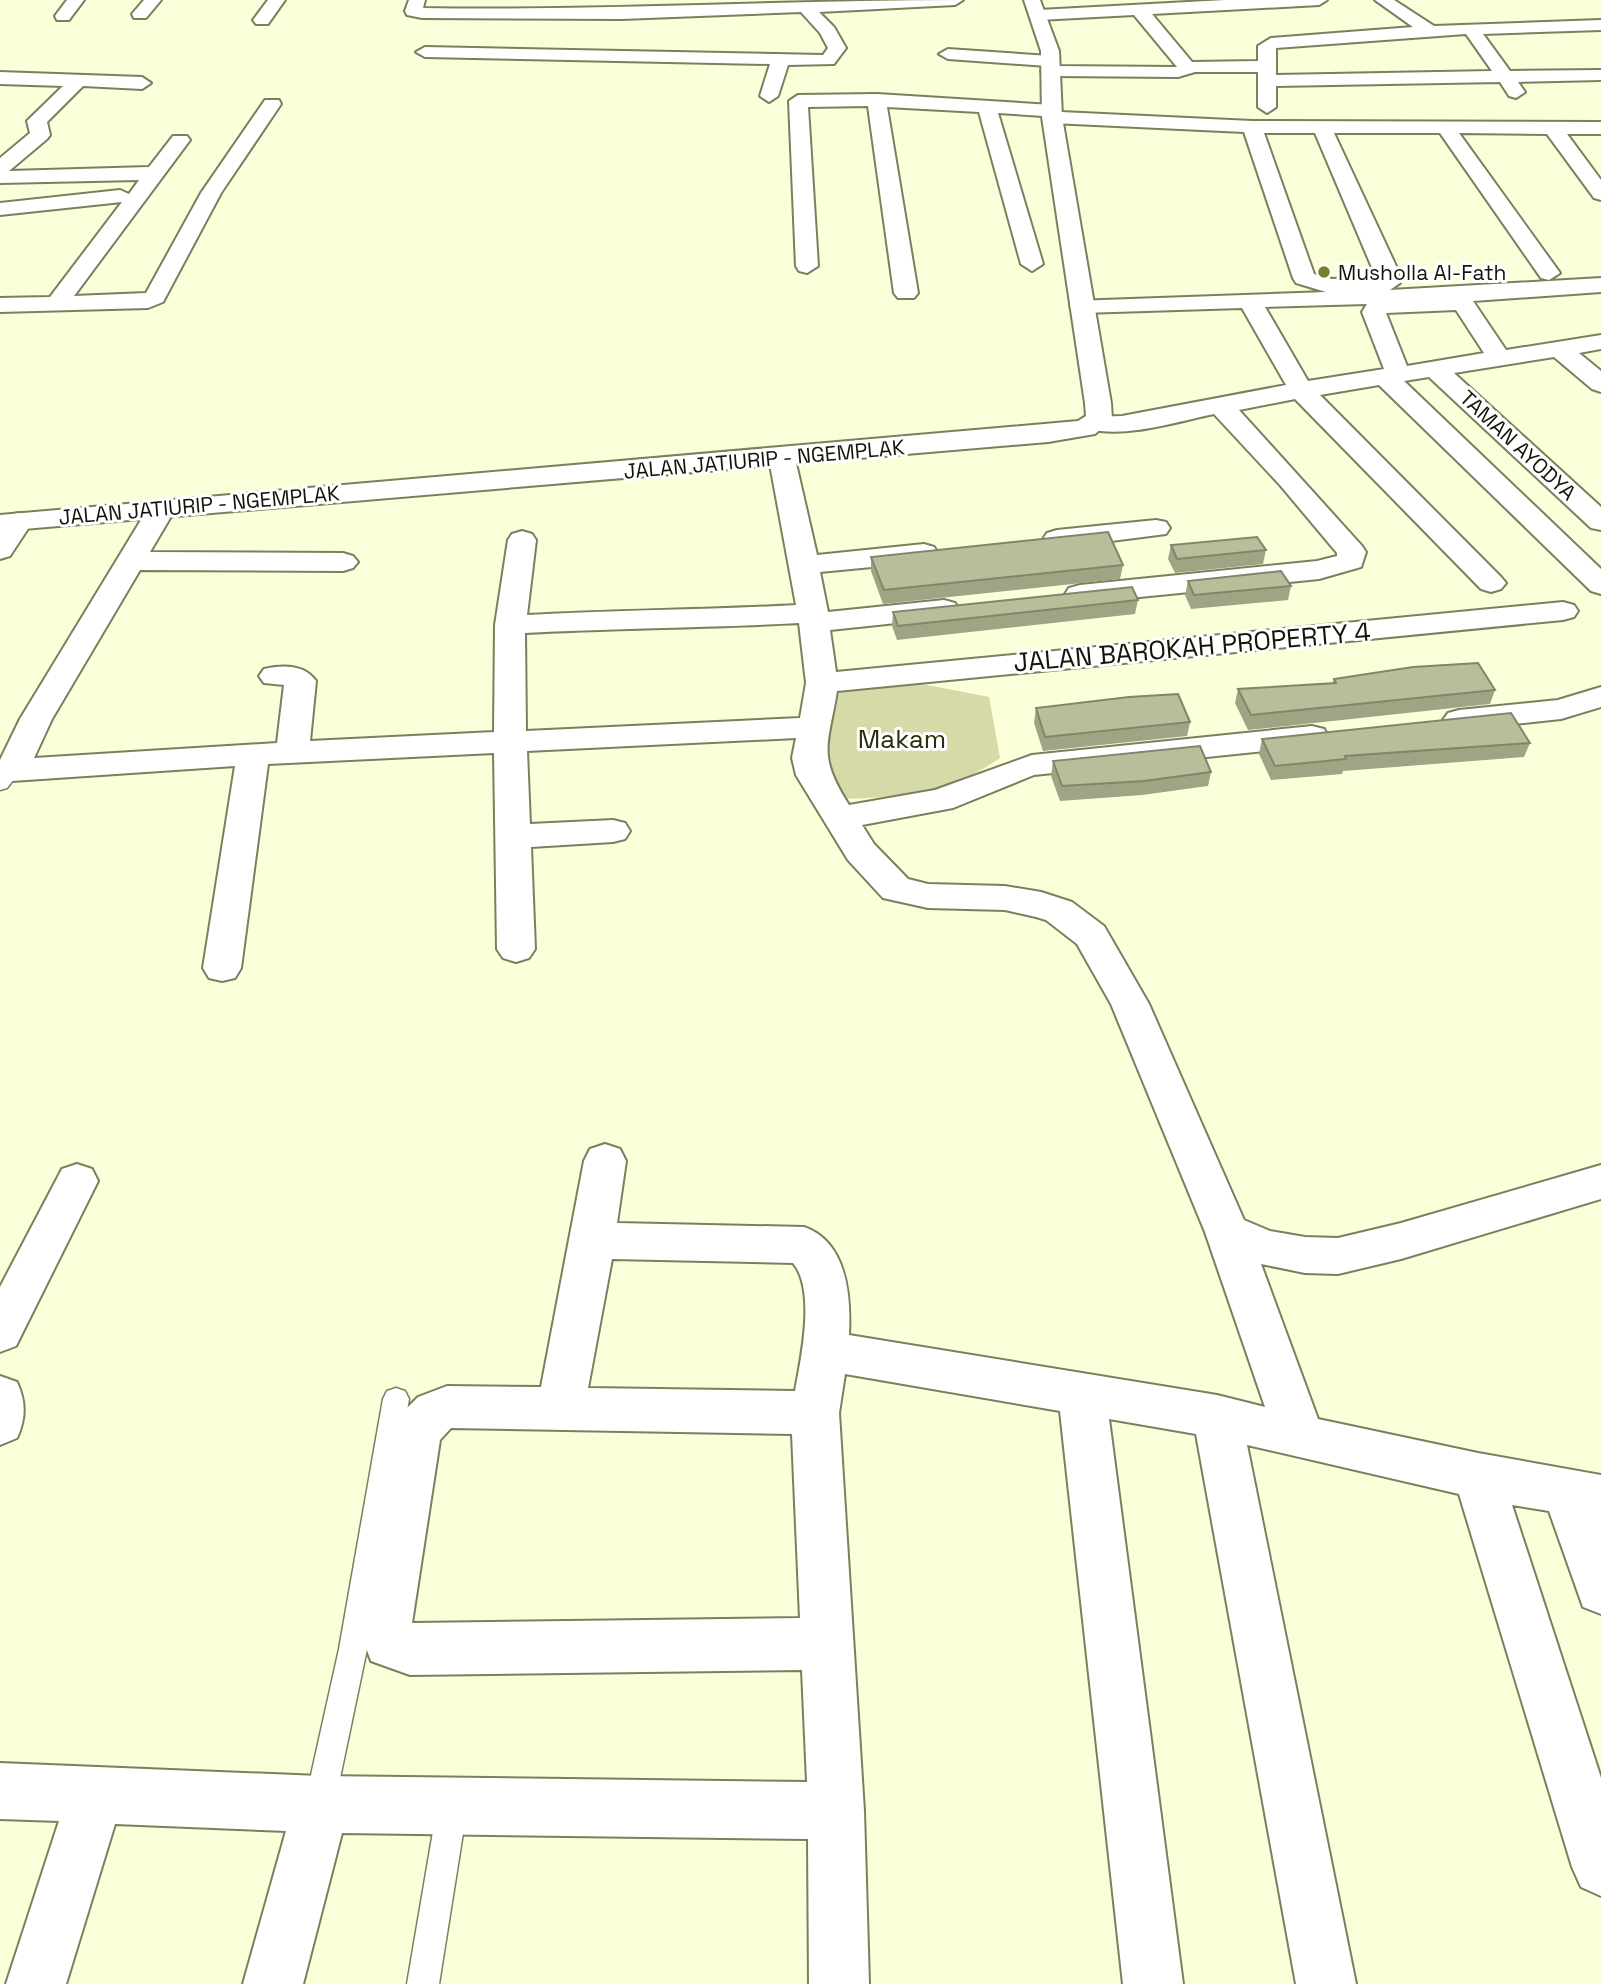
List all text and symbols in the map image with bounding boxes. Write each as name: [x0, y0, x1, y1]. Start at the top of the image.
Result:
place label: Musholla Al-Fath: [1338, 259, 1506, 286]
marker: Musholla Al-Fath: [1316, 264, 1332, 280]
street label: TAMAN AYODYA: [1454, 384, 1582, 506]
street label: JALAN JATIURIP - NGEMPLAK: [622, 433, 906, 485]
street label: JALAN JATIURIP - NGEMPLAK: [57, 479, 341, 531]
street label: JALAN BAROKAH PROPERTY 4: [1012, 614, 1372, 680]
park label: Makam: [858, 722, 946, 756]

